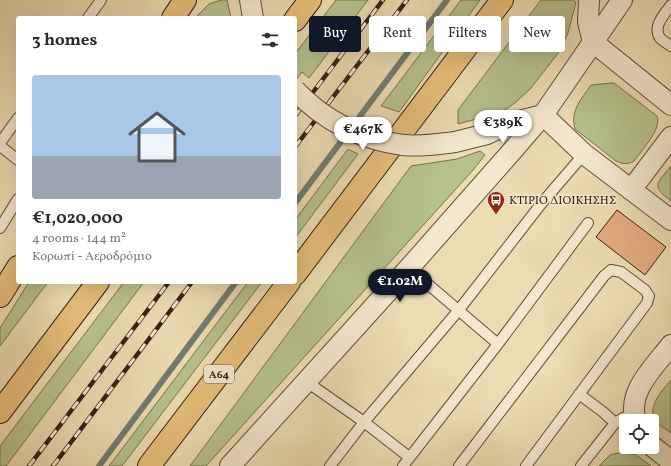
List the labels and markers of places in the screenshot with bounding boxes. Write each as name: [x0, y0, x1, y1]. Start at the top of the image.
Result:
pin: €389K: [475, 110, 531, 144]
pin: €467K: [335, 117, 391, 151]
bus stop icon: ΚΤΙΡΙΟ ΔΙΟΙΚΗΣΗΣ: [486, 190, 506, 215]
place label: ΚΤΙΡΙΟ ΔΙΟΙΚΗΣΗΣ: [509, 193, 616, 209]
pin: €1.02M: [367, 269, 433, 303]

